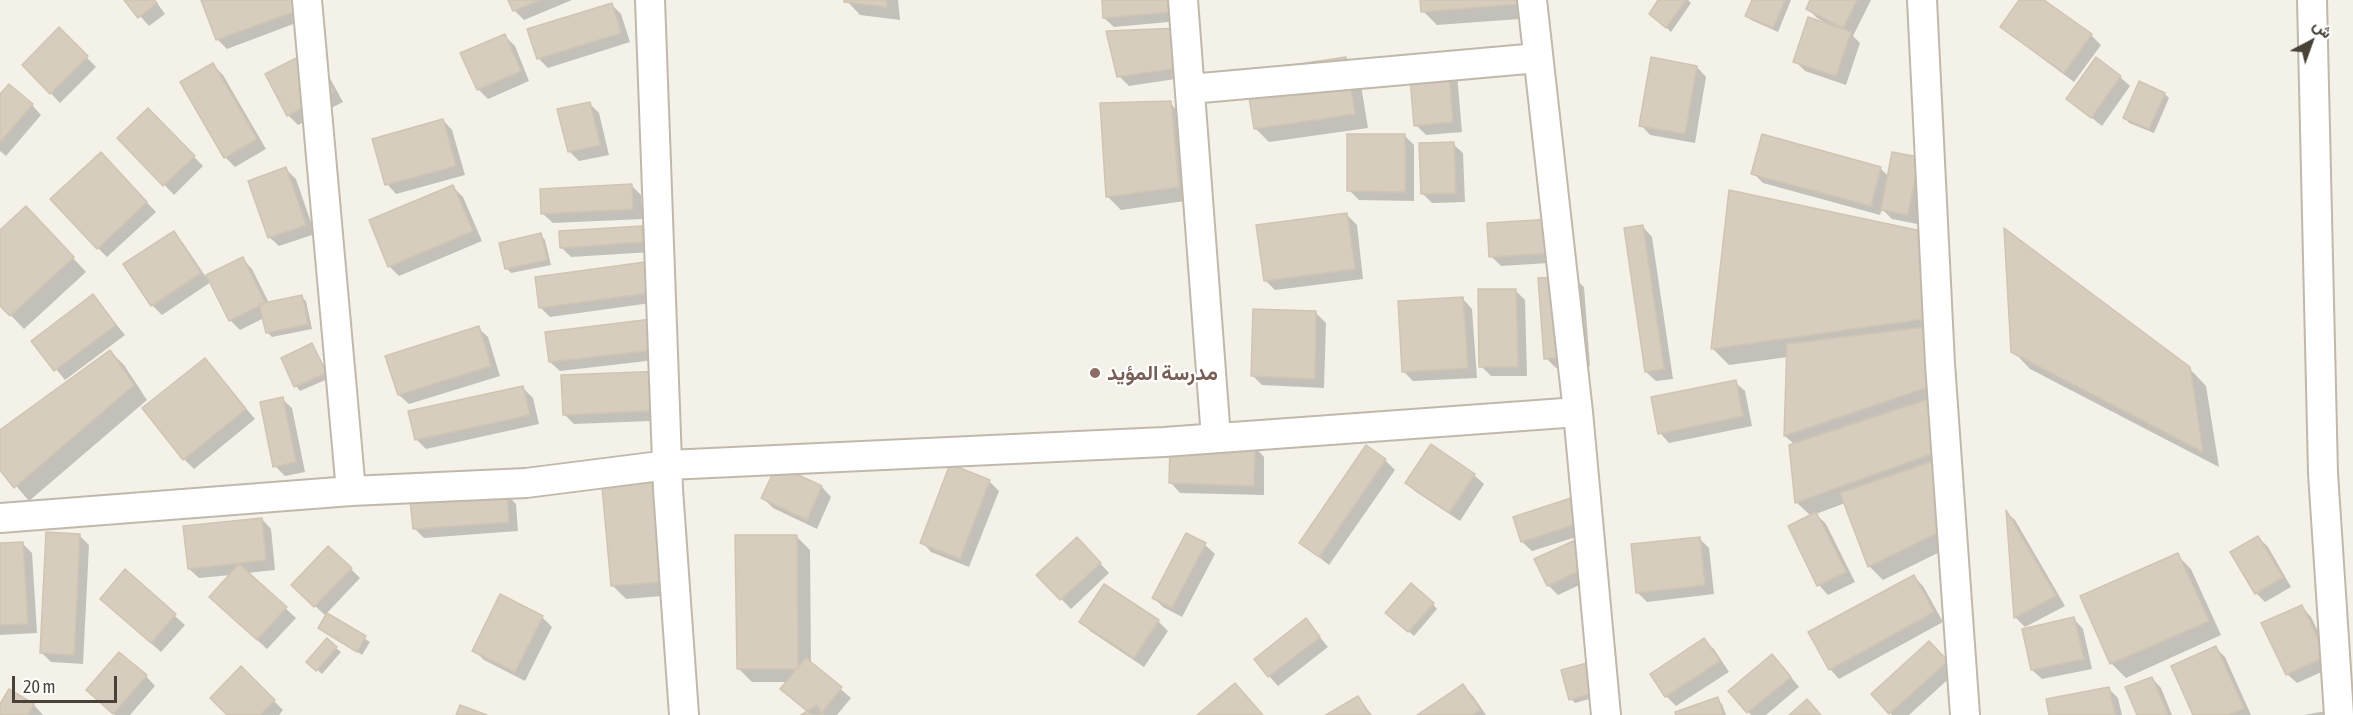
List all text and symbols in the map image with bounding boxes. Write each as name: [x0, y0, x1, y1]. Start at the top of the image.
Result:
north arrow: [2281, 12, 2341, 72]
text: ش: [2310, 15, 2336, 42]
place label: مدرسة المؤيد: [1107, 360, 1218, 386]
marker: مدرسة المؤيد: [1088, 366, 1102, 380]
scale bar: [15, 664, 120, 702]
text: 20 m: [23, 676, 55, 697]

